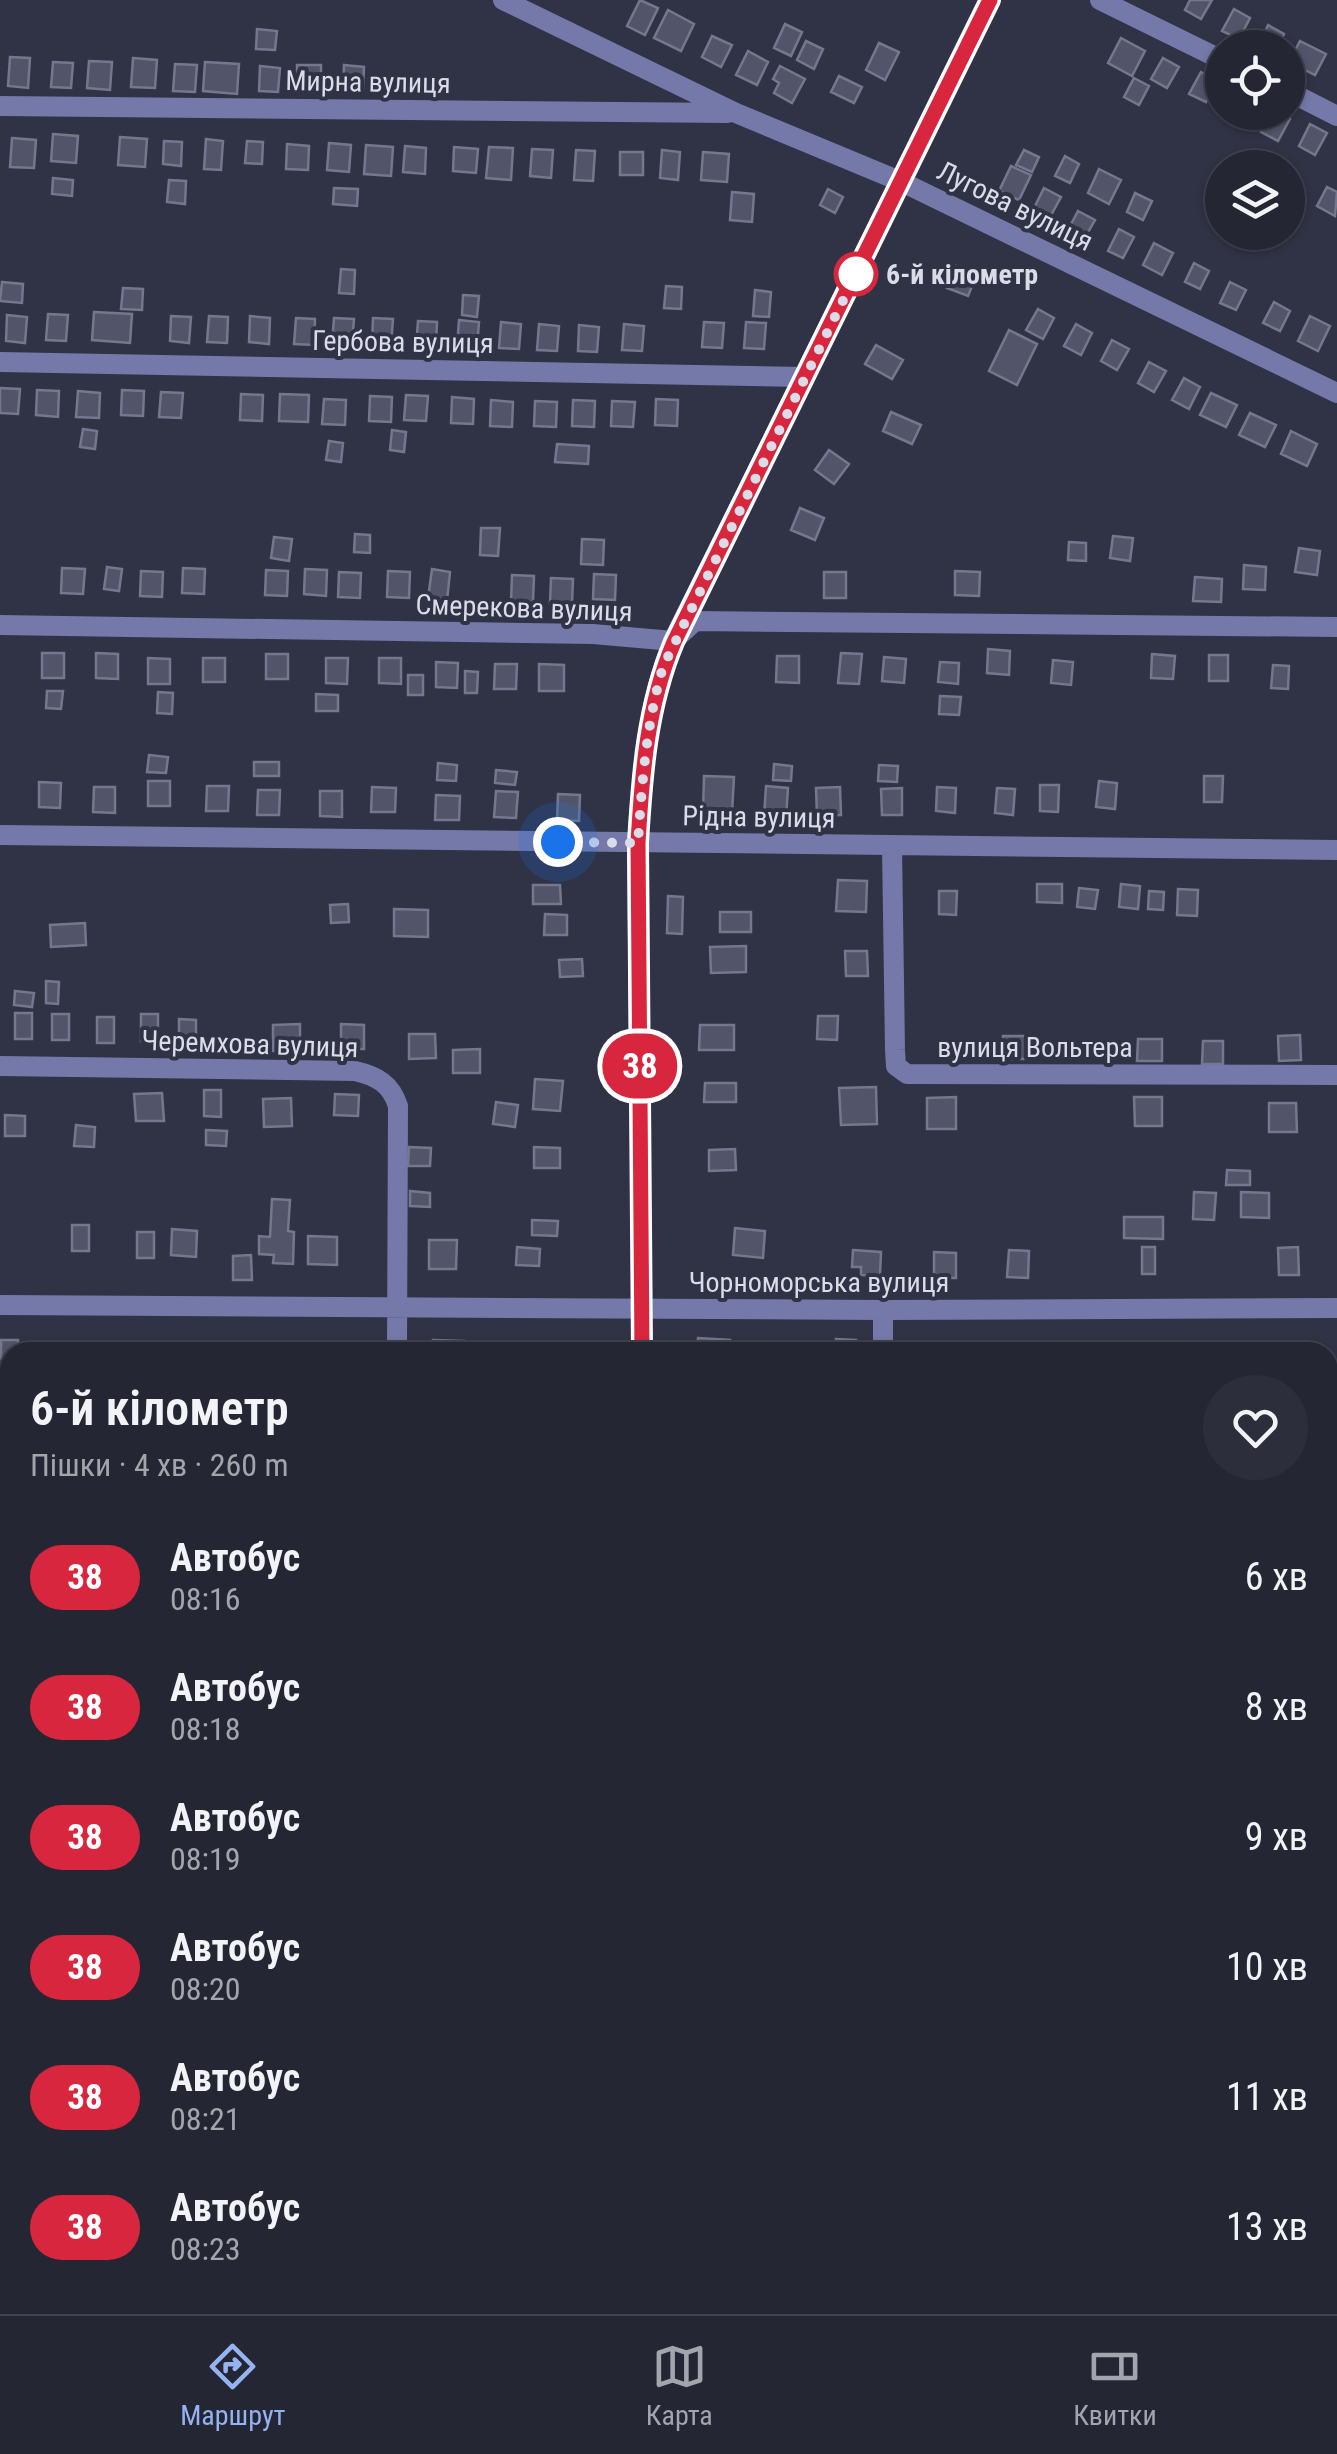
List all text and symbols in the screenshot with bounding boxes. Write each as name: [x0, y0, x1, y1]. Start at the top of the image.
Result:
map controls: [1205, 30, 1305, 250]
button: locate: [1205, 30, 1305, 130]
street label: Мирна вулиця: [285, 64, 451, 100]
button: layers: [1205, 150, 1305, 250]
street label: Лугова вулиця: [932, 154, 1098, 258]
marker: 6-й кілометр: [835, 253, 877, 295]
place label: 6-й кілометр: [886, 258, 1038, 291]
street label: Гербова вулиця: [312, 324, 494, 360]
street label: Смерекова вулиця: [415, 588, 633, 628]
street label: Рідна вулиця: [682, 799, 836, 835]
your location: [533, 817, 583, 867]
street label: Черемхова вулиця: [141, 1024, 359, 1064]
street label: вулиця Вольтера: [937, 1031, 1133, 1064]
line badge: 38: [595, 1034, 685, 1098]
text: 38: [622, 1046, 658, 1087]
street label: Чорноморська вулиця: [689, 1266, 949, 1299]
button: heart: [1203, 1375, 1308, 1480]
text: 6-й кілометр: [30, 1380, 289, 1437]
text: Пішки · 4 хв · 260 m: [30, 1446, 289, 1484]
text: Автобус: [170, 1536, 300, 1580]
text: 6 хв: [1245, 1555, 1308, 1599]
text: 38: [67, 1557, 103, 1598]
text: 08:16: [170, 1580, 241, 1618]
text: Автобус: [170, 1666, 300, 1710]
text: 8 хв: [1245, 1685, 1308, 1729]
text: 38: [67, 1687, 103, 1728]
text: 08:18: [170, 1710, 241, 1748]
text: Автобус: [170, 1796, 300, 1840]
text: 9 хв: [1245, 1815, 1308, 1859]
text: 38: [67, 1817, 103, 1858]
text: 08:19: [170, 1840, 241, 1878]
text: Автобус: [170, 1926, 300, 1970]
text: 10 хв: [1226, 1945, 1308, 1989]
text: 38: [67, 1947, 103, 1988]
text: 08:20: [170, 1970, 241, 2008]
text: Автобус: [170, 2056, 300, 2100]
text: 11 хв: [1226, 2075, 1308, 2119]
text: 38: [67, 2077, 103, 2118]
text: 08:21: [170, 2100, 241, 2138]
text: Автобус: [170, 2186, 300, 2230]
text: 13 хв: [1226, 2205, 1308, 2249]
text: 38: [67, 2207, 103, 2248]
text: 08:23: [170, 2230, 241, 2268]
tab: Маршрут: [180, 2339, 286, 2432]
tab: Карта: [646, 2339, 713, 2432]
tab: Квитки: [1073, 2339, 1157, 2432]

